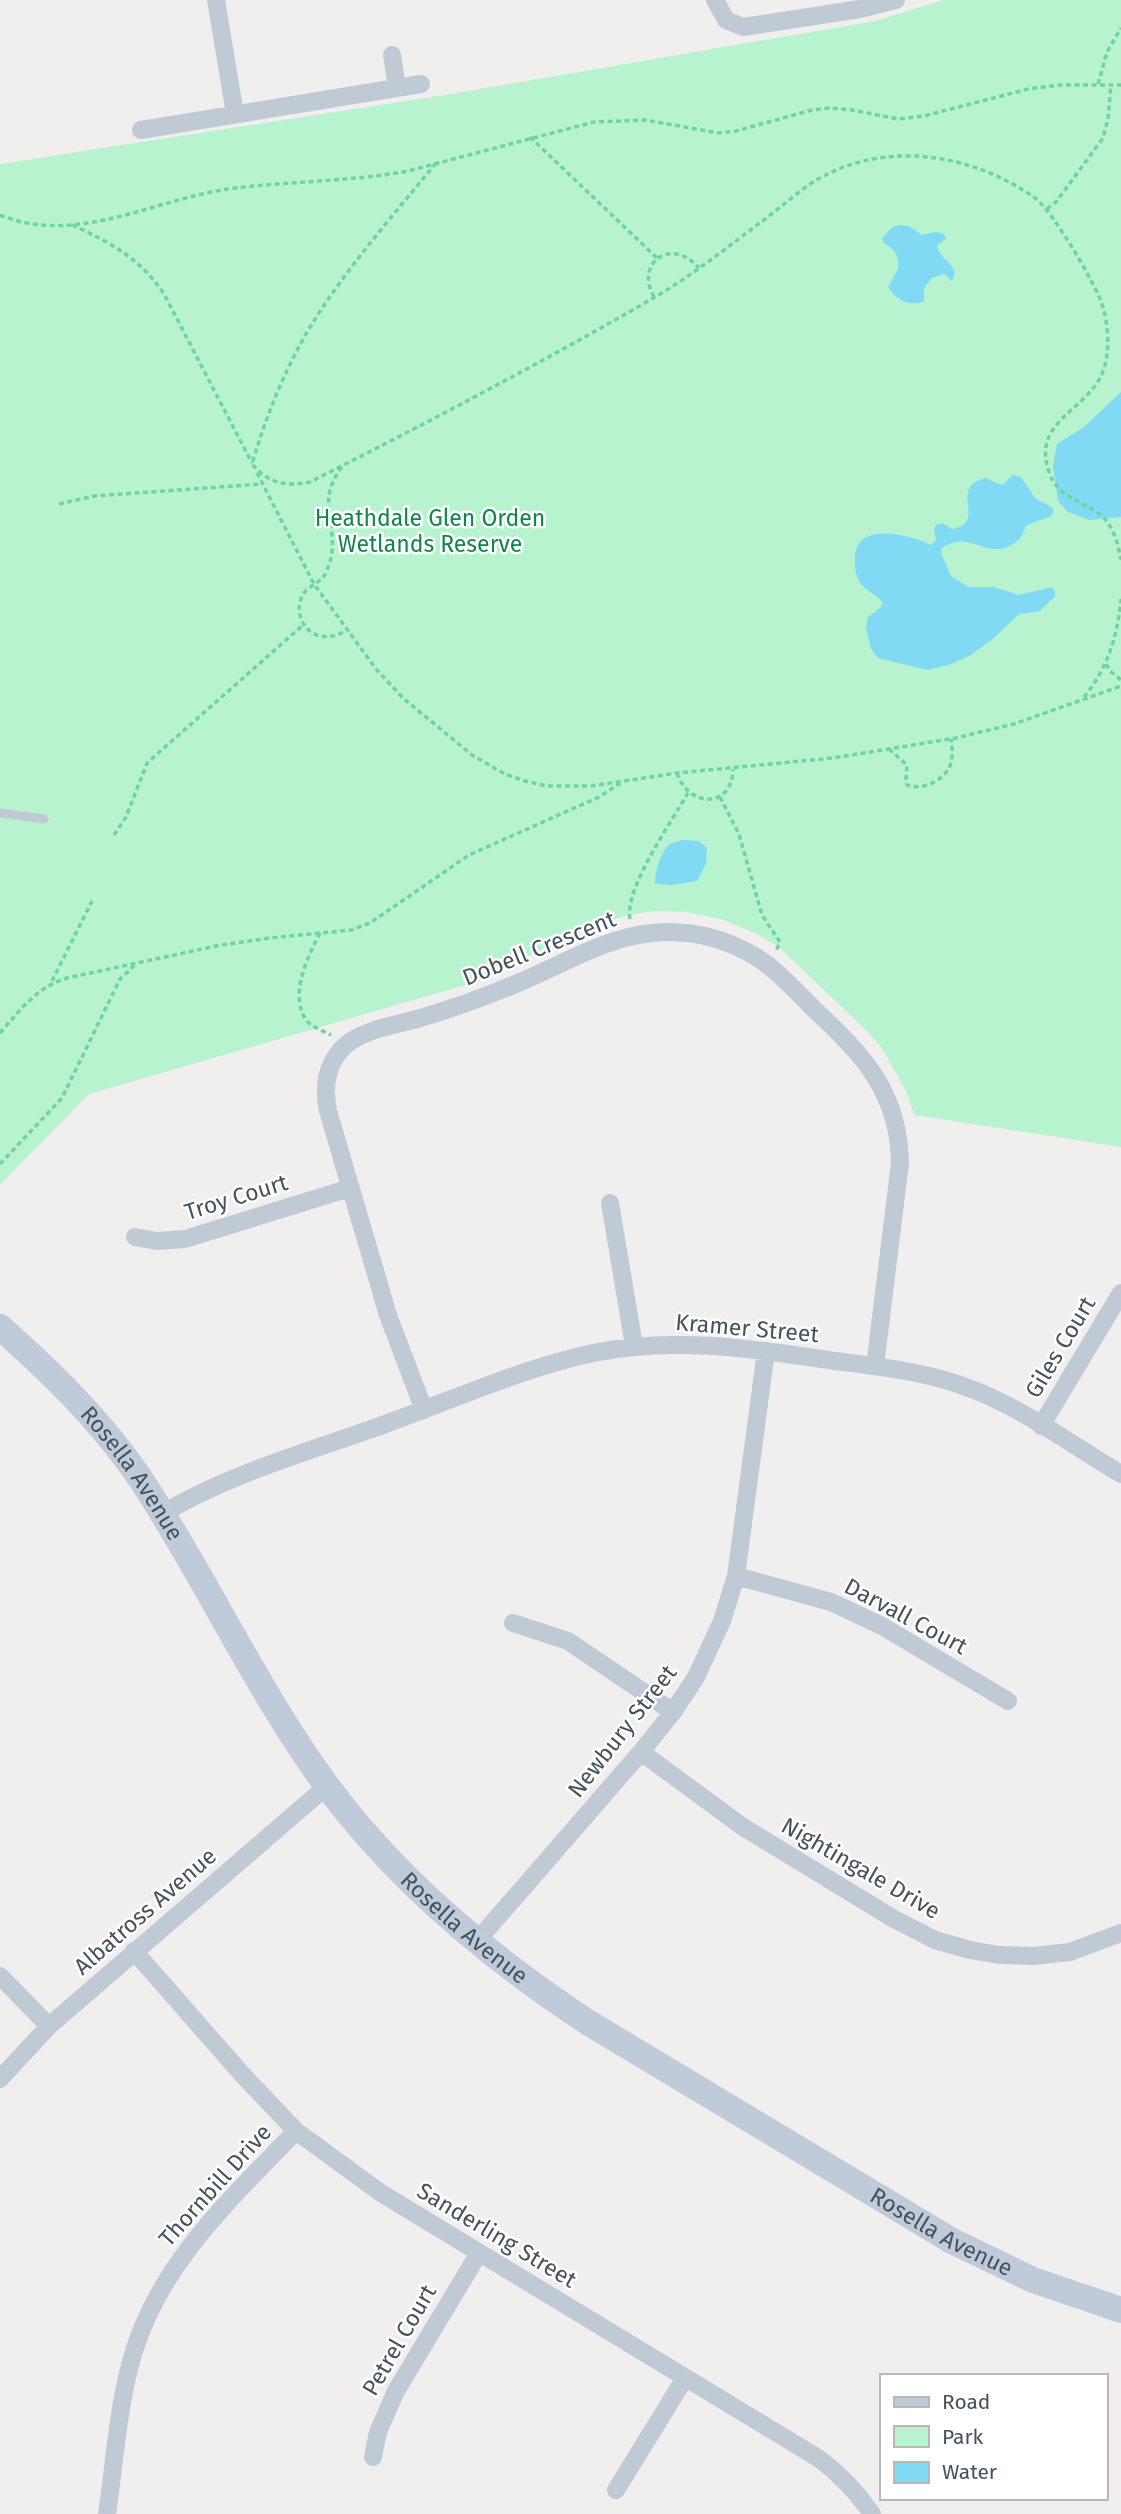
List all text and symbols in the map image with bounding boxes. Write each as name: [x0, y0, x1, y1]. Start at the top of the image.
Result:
park label: Heathdale Glen Orden Wetlands Reserve: [315, 504, 545, 558]
street label: Dobell Crescent: [458, 904, 620, 991]
street label: Troy Court: [181, 1168, 292, 1226]
street label: Giles Court: [1019, 1291, 1102, 1403]
street label: Kramer Street: [674, 1308, 821, 1348]
street label: Rosella Avenue: [75, 1400, 189, 1545]
street label: Darvall Court: [840, 1572, 973, 1660]
street label: Newbury Street: [562, 1659, 683, 1803]
street label: Nightingale Drive: [777, 1811, 945, 1925]
street label: Albatross Avenue: [68, 1842, 222, 1980]
street label: Rosella Avenue: [395, 1866, 534, 1990]
street label: Thornbill Drive: [153, 2118, 277, 2252]
street label: Sanderling Street: [412, 2176, 582, 2294]
street label: Rosella Avenue: [865, 2181, 1017, 2282]
street label: Petrel Court: [356, 2279, 442, 2400]
legend: [880, 2374, 1107, 2500]
text: Road: [942, 2389, 990, 2415]
text: Park: [942, 2424, 984, 2450]
text: Water: [942, 2459, 997, 2485]

